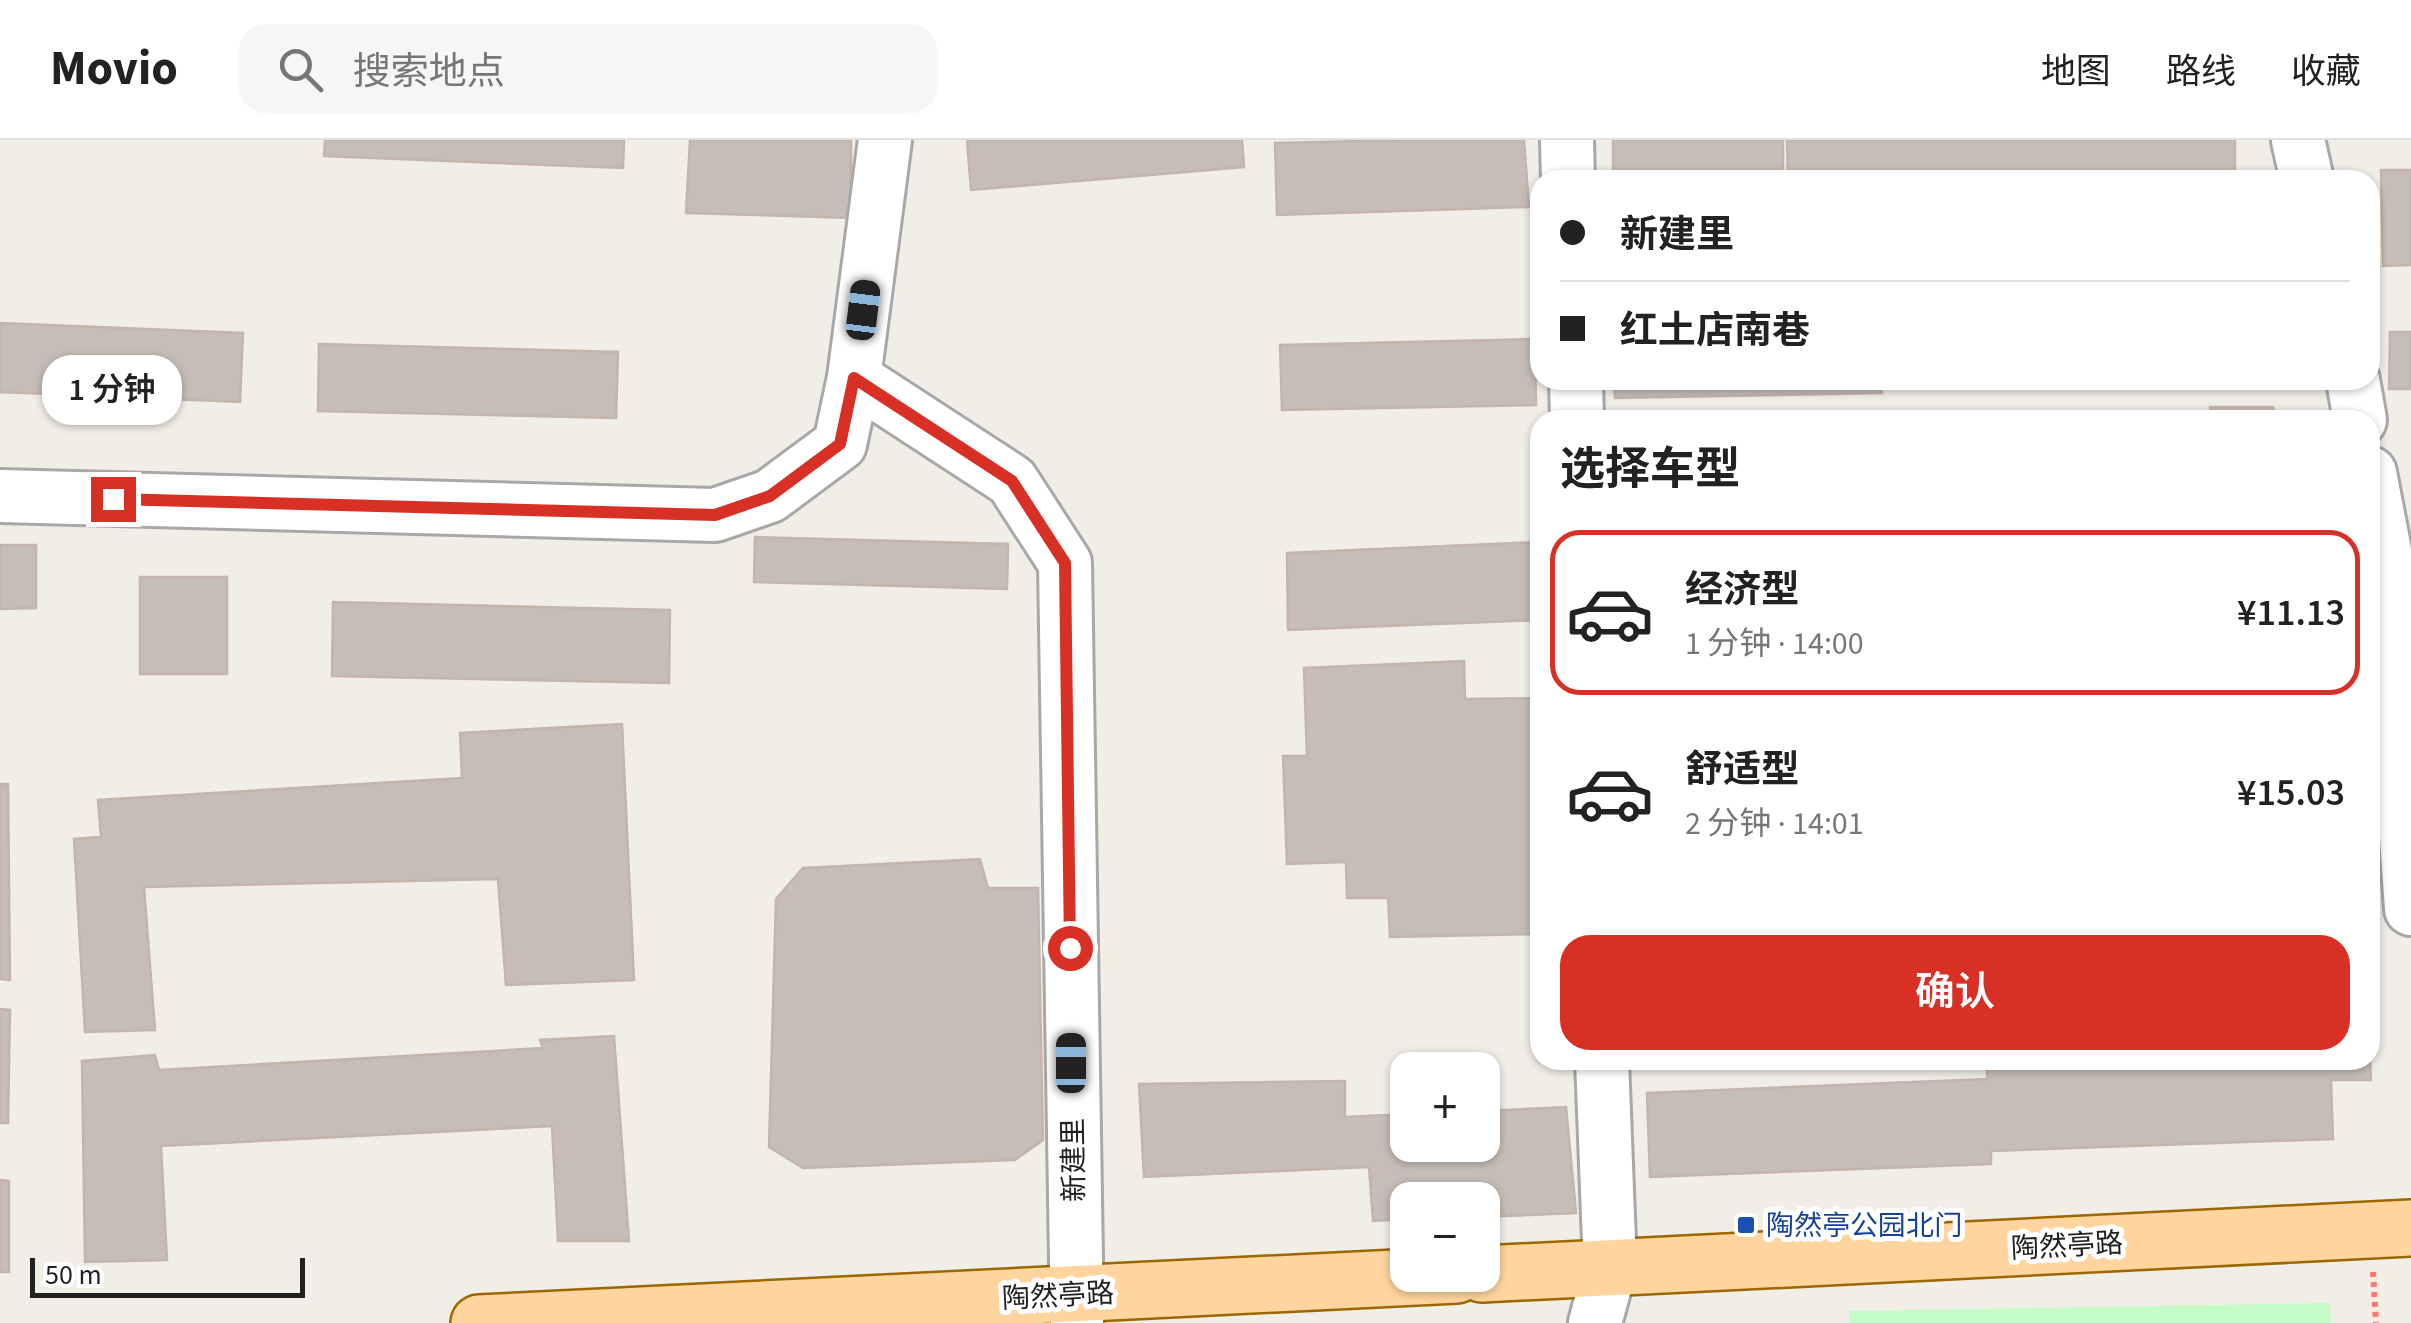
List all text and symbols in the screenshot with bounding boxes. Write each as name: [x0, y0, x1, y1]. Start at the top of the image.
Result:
search box: [238, 24, 938, 114]
text: Movio: [50, 35, 178, 103]
icon: search: [273, 42, 328, 97]
text: 搜索地点: [353, 45, 505, 99]
text: 地图: [2041, 47, 2111, 97]
text: 路线: [2166, 47, 2236, 97]
text: 收藏: [2291, 47, 2361, 97]
text: 新建里: [1620, 208, 1734, 262]
car: [844, 278, 882, 342]
text: 红土店南巷: [1620, 304, 1810, 358]
callout: 1 分钟: [43, 354, 183, 424]
text: 1 分钟: [69, 367, 155, 413]
text: 选择车型: [1560, 438, 1740, 502]
route end: [91, 477, 136, 522]
text: 经济型: [1685, 563, 1799, 617]
icon: car: [1565, 568, 1655, 658]
text: ¥11.13: [2237, 586, 2345, 640]
text: 1 分钟 · 14:00: [1685, 621, 1864, 667]
text: 舒适型: [1685, 743, 1799, 797]
icon: car: [1565, 748, 1655, 838]
text: ¥15.03: [2237, 766, 2345, 820]
text: 2 分钟 · 14:01: [1685, 801, 1864, 847]
route start: [1048, 926, 1093, 971]
button: 确认: [1560, 935, 2350, 1050]
car: [1056, 1033, 1086, 1093]
map controls: [1390, 1052, 1500, 1292]
button: +: [1390, 1052, 1500, 1162]
street label: 新建里: [1053, 1118, 1095, 1202]
button: −: [1390, 1182, 1500, 1292]
place label: 陶然亭公园北门: [1766, 1206, 1962, 1246]
marker: 陶然亭公园北门: [1735, 1214, 1757, 1236]
street label: 陶然亭路: [2010, 1223, 2124, 1269]
scale bar: [30, 1253, 305, 1298]
text: 50 m: [45, 1255, 102, 1295]
street label: 陶然亭路: [1001, 1273, 1115, 1319]

